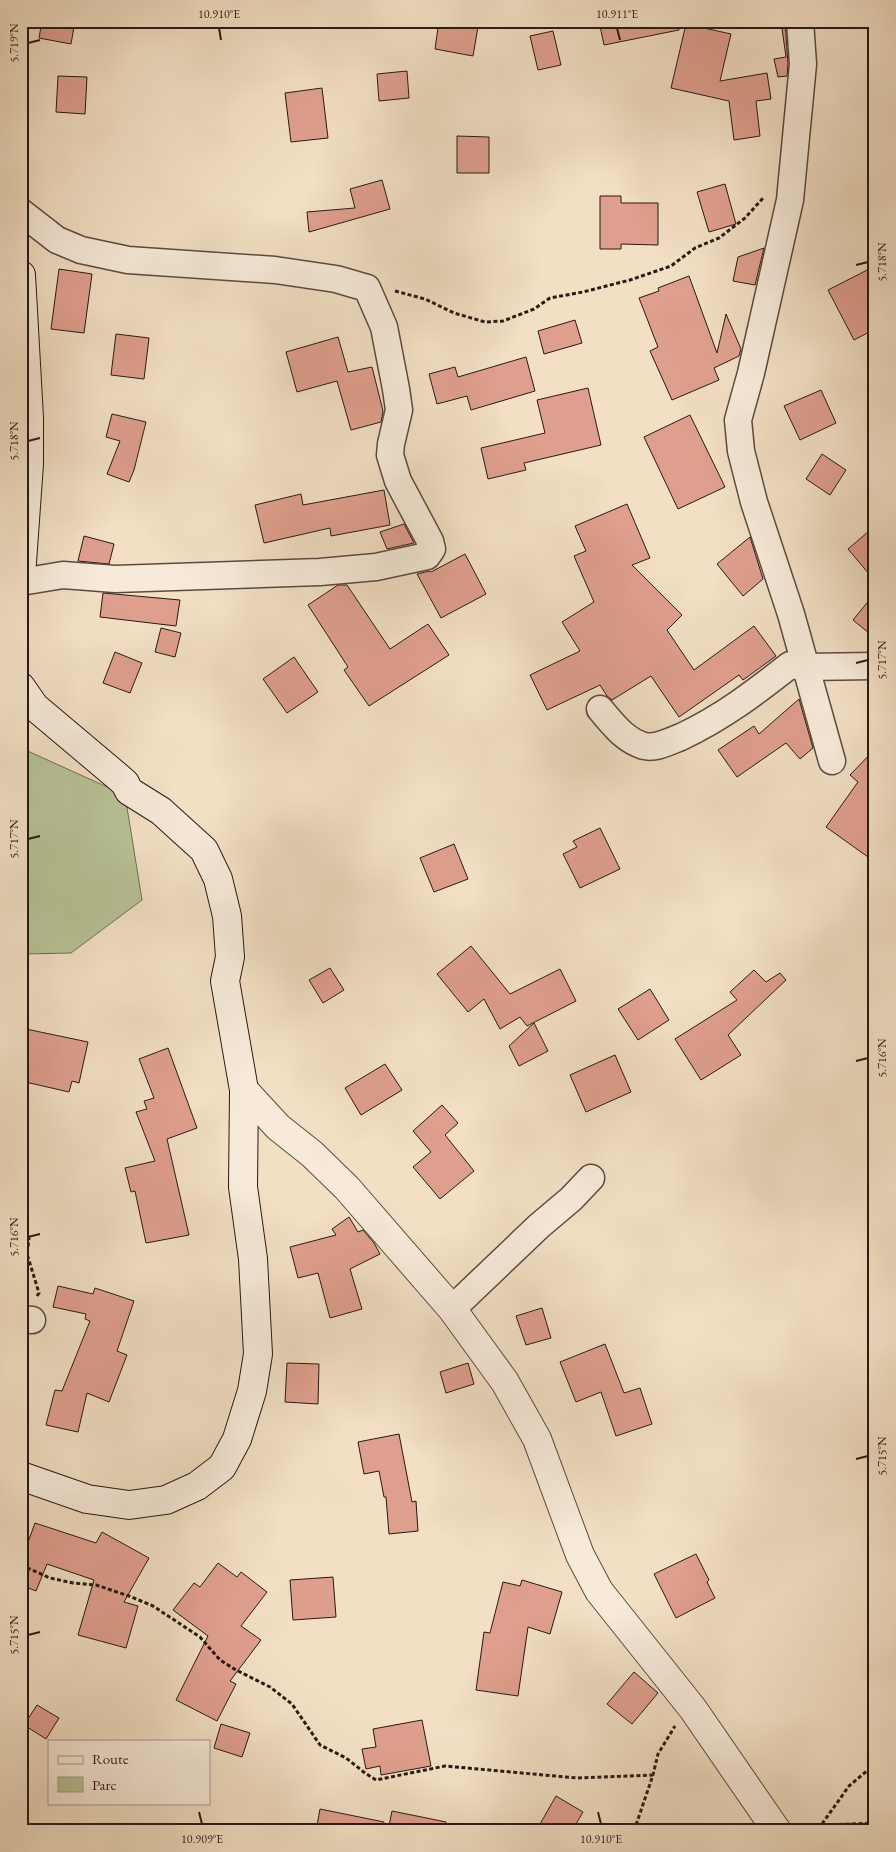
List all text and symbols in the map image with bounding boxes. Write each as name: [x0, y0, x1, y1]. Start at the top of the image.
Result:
text: 10.910°E: [198, 6, 240, 22]
text: 10.911°E: [596, 6, 638, 22]
text: 5.719°N: [6, 23, 22, 62]
text: 5.718°N: [874, 242, 890, 281]
text: 5.718°N: [6, 421, 22, 460]
text: 5.717°N: [874, 640, 890, 679]
text: 5.717°N: [6, 819, 22, 858]
text: 5.716°N: [874, 1038, 890, 1077]
text: 5.716°N: [6, 1217, 22, 1256]
text: 5.715°N: [874, 1436, 890, 1475]
text: 5.715°N: [6, 1615, 22, 1654]
legend: [48, 1740, 210, 1804]
text: Route: [92, 1749, 129, 1768]
text: Parc: [92, 1775, 117, 1794]
text: 10.909°E: [181, 1831, 223, 1847]
text: 10.910°E: [580, 1831, 622, 1847]

